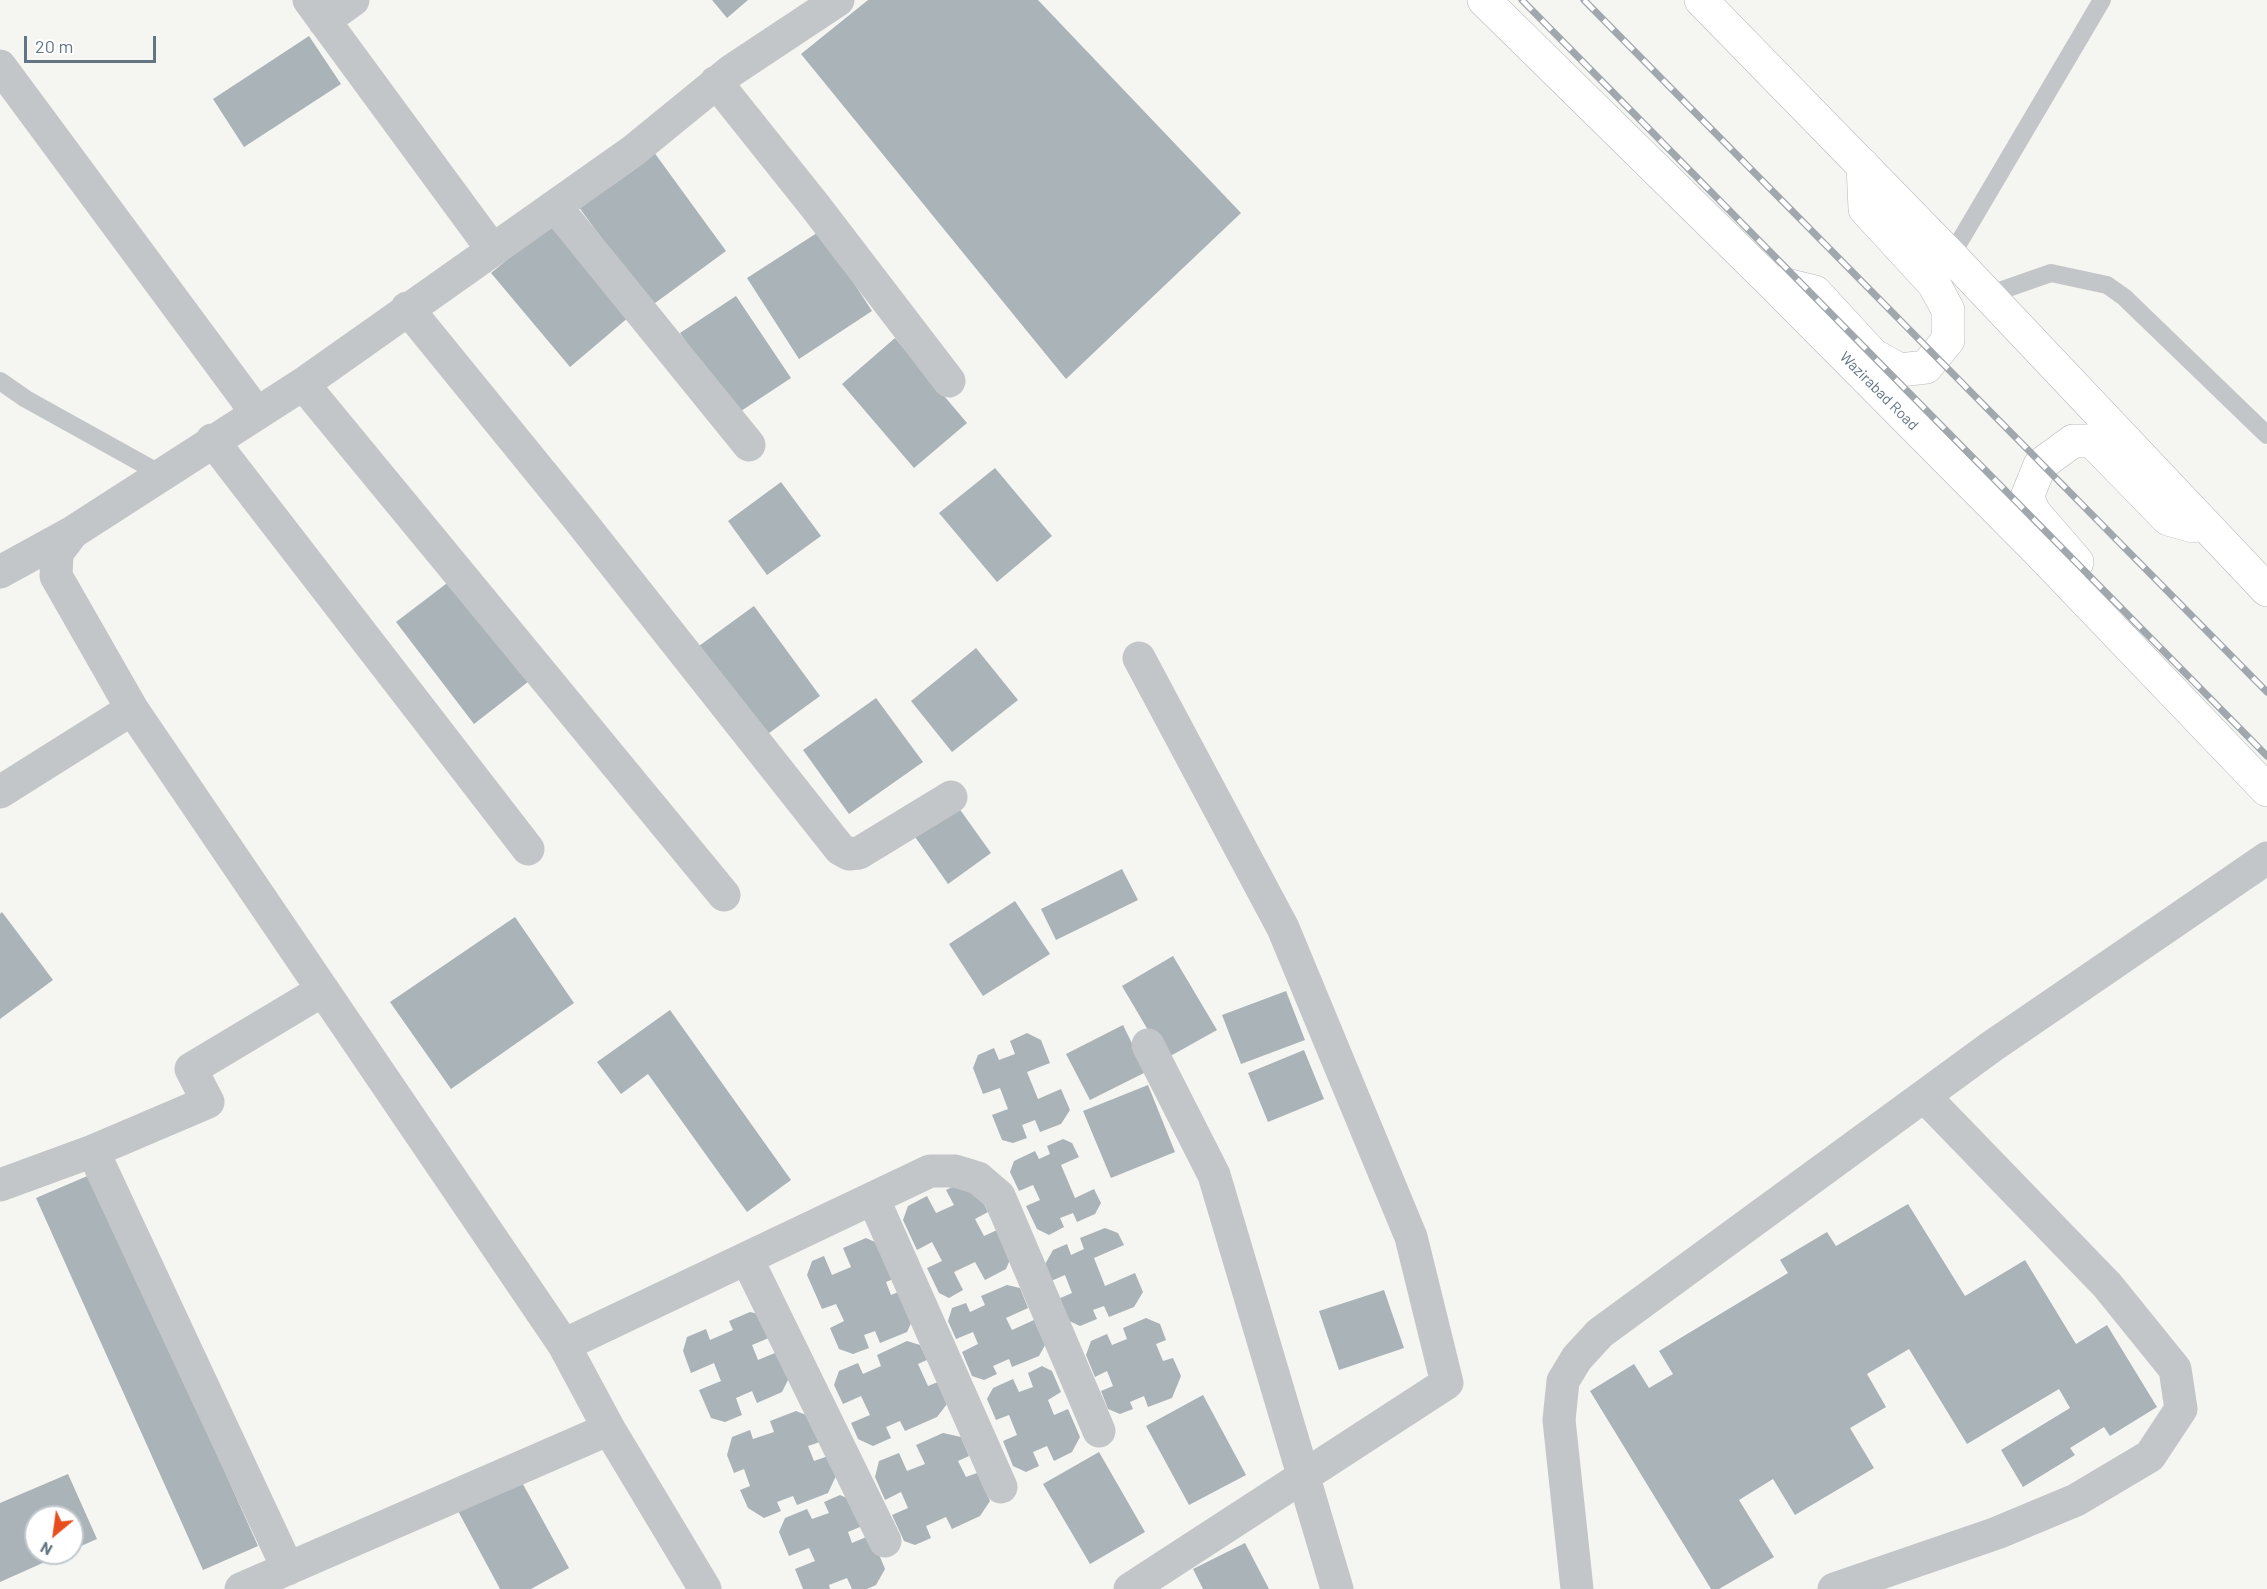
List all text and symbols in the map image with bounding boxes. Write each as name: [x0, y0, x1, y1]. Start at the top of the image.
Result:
scale bar: [27, 24, 159, 62]
text: 20 m: [35, 35, 73, 57]
street label: Wazirabad Road: [1836, 348, 1922, 434]
north arrow: [24, 1505, 84, 1565]
text: N: [37, 1539, 55, 1560]

